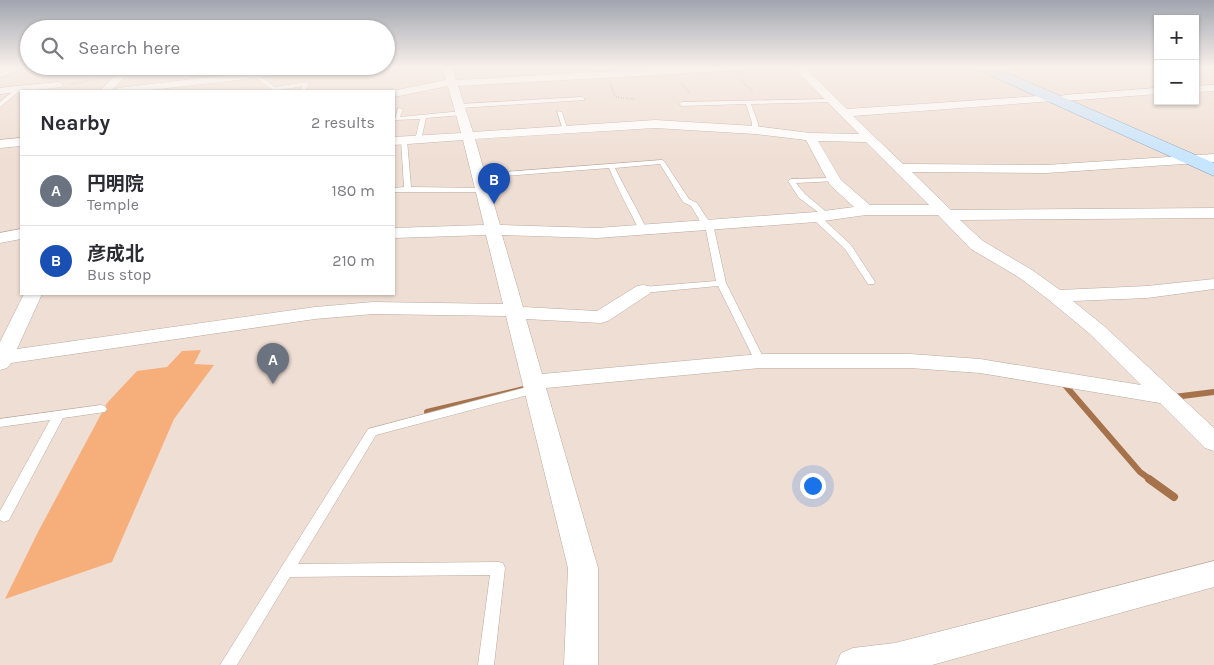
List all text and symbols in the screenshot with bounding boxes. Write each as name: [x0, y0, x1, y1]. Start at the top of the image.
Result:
map controls: [1154, 15, 1199, 105]
button: +: [1154, 15, 1199, 60]
search box: [20, 20, 395, 75]
icon: search: [38, 34, 66, 62]
text: Search here: [78, 37, 180, 59]
button: −: [1154, 60, 1199, 105]
text: Nearby: [40, 111, 110, 135]
text: 2 results: [311, 113, 375, 132]
pin: B: [478, 163, 510, 204]
text: 円明院: [87, 173, 144, 195]
text: A: [51, 181, 61, 200]
text: 180 m: [332, 181, 375, 200]
text: Temple: [87, 195, 139, 214]
text: 彦成北: [87, 243, 144, 265]
text: B: [51, 251, 61, 270]
text: 210 m: [332, 251, 375, 270]
text: Bus stop: [87, 265, 151, 284]
pin: A: [257, 343, 289, 384]
your location: [800, 473, 826, 499]

